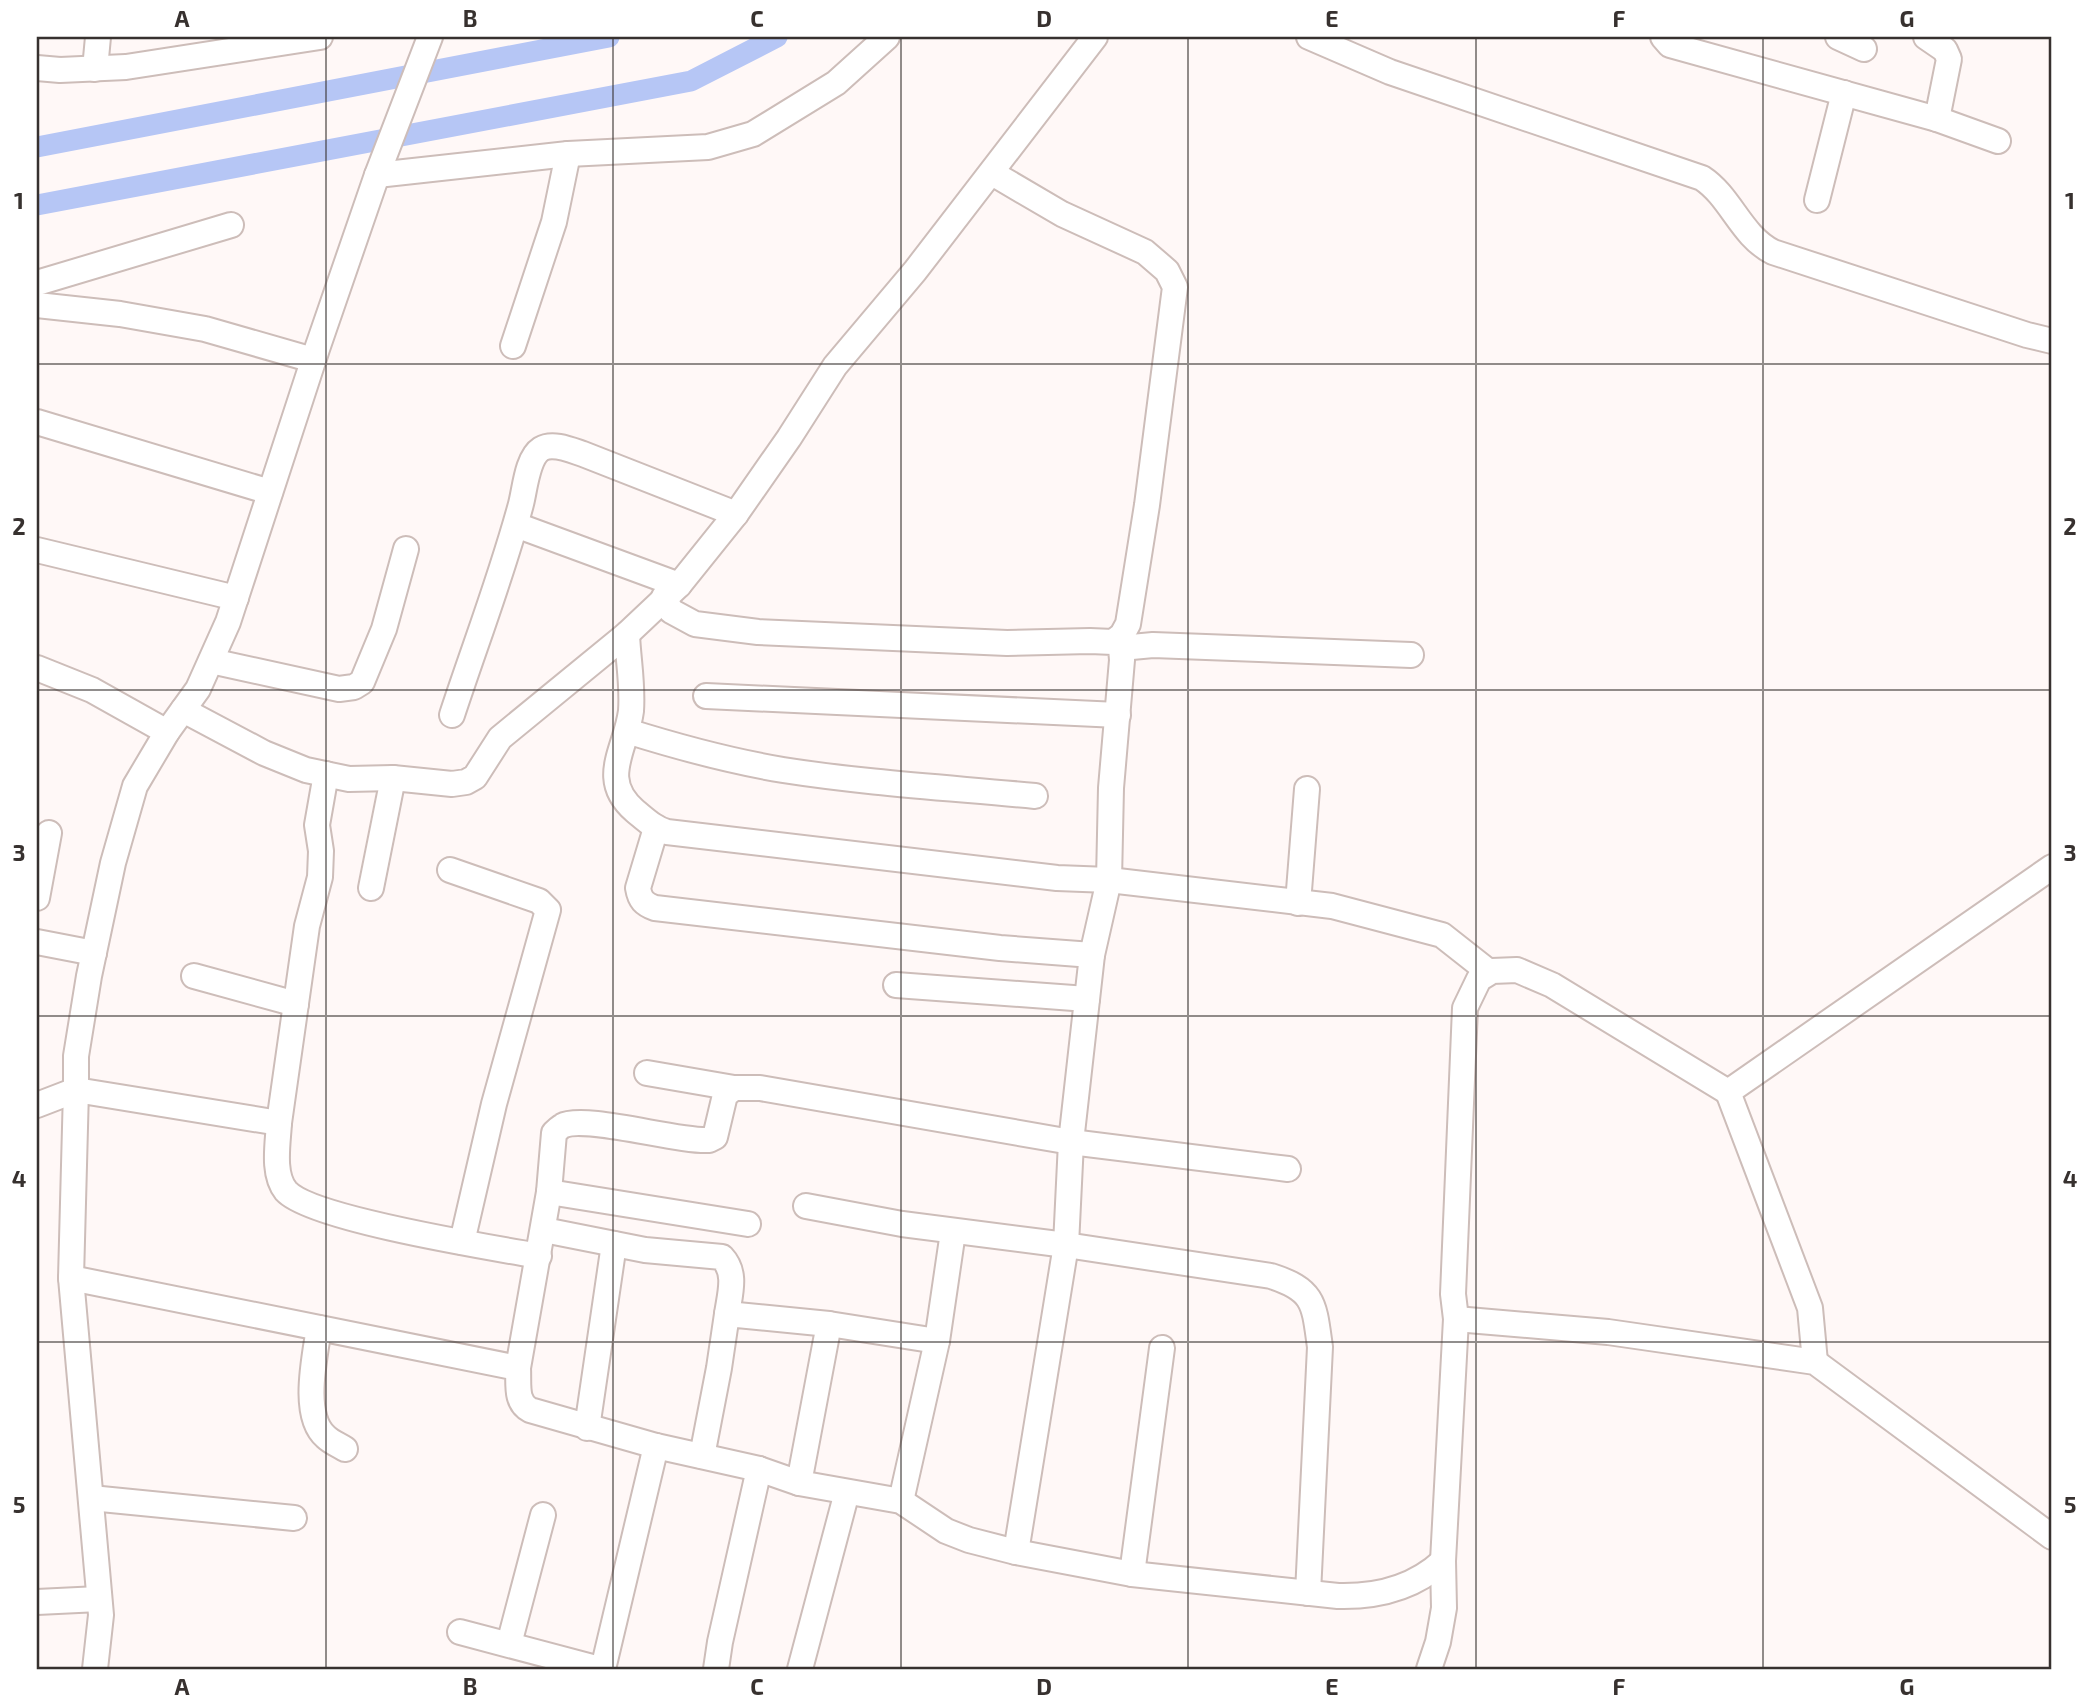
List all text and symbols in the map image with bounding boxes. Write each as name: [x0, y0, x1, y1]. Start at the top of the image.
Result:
text: A: [174, 4, 190, 32]
text: B: [463, 4, 477, 32]
text: C: [750, 4, 764, 32]
text: D: [1036, 4, 1052, 32]
text: E: [1325, 4, 1339, 32]
text: F: [1613, 4, 1626, 32]
text: G: [1900, 4, 1914, 32]
text: 1: [14, 186, 24, 214]
text: 1: [2065, 186, 2075, 214]
text: 2: [12, 512, 26, 540]
text: 2: [2063, 512, 2077, 540]
text: 3: [12, 838, 26, 866]
text: 3: [2063, 838, 2077, 866]
text: 4: [12, 1164, 26, 1192]
text: 4: [2063, 1164, 2077, 1192]
text: 5: [13, 1490, 25, 1518]
text: 5: [2064, 1490, 2076, 1518]
text: A: [174, 1672, 190, 1700]
text: B: [463, 1672, 477, 1700]
text: C: [750, 1672, 764, 1700]
text: D: [1036, 1672, 1052, 1700]
text: E: [1325, 1672, 1339, 1700]
text: F: [1613, 1672, 1626, 1700]
text: G: [1900, 1672, 1914, 1700]

